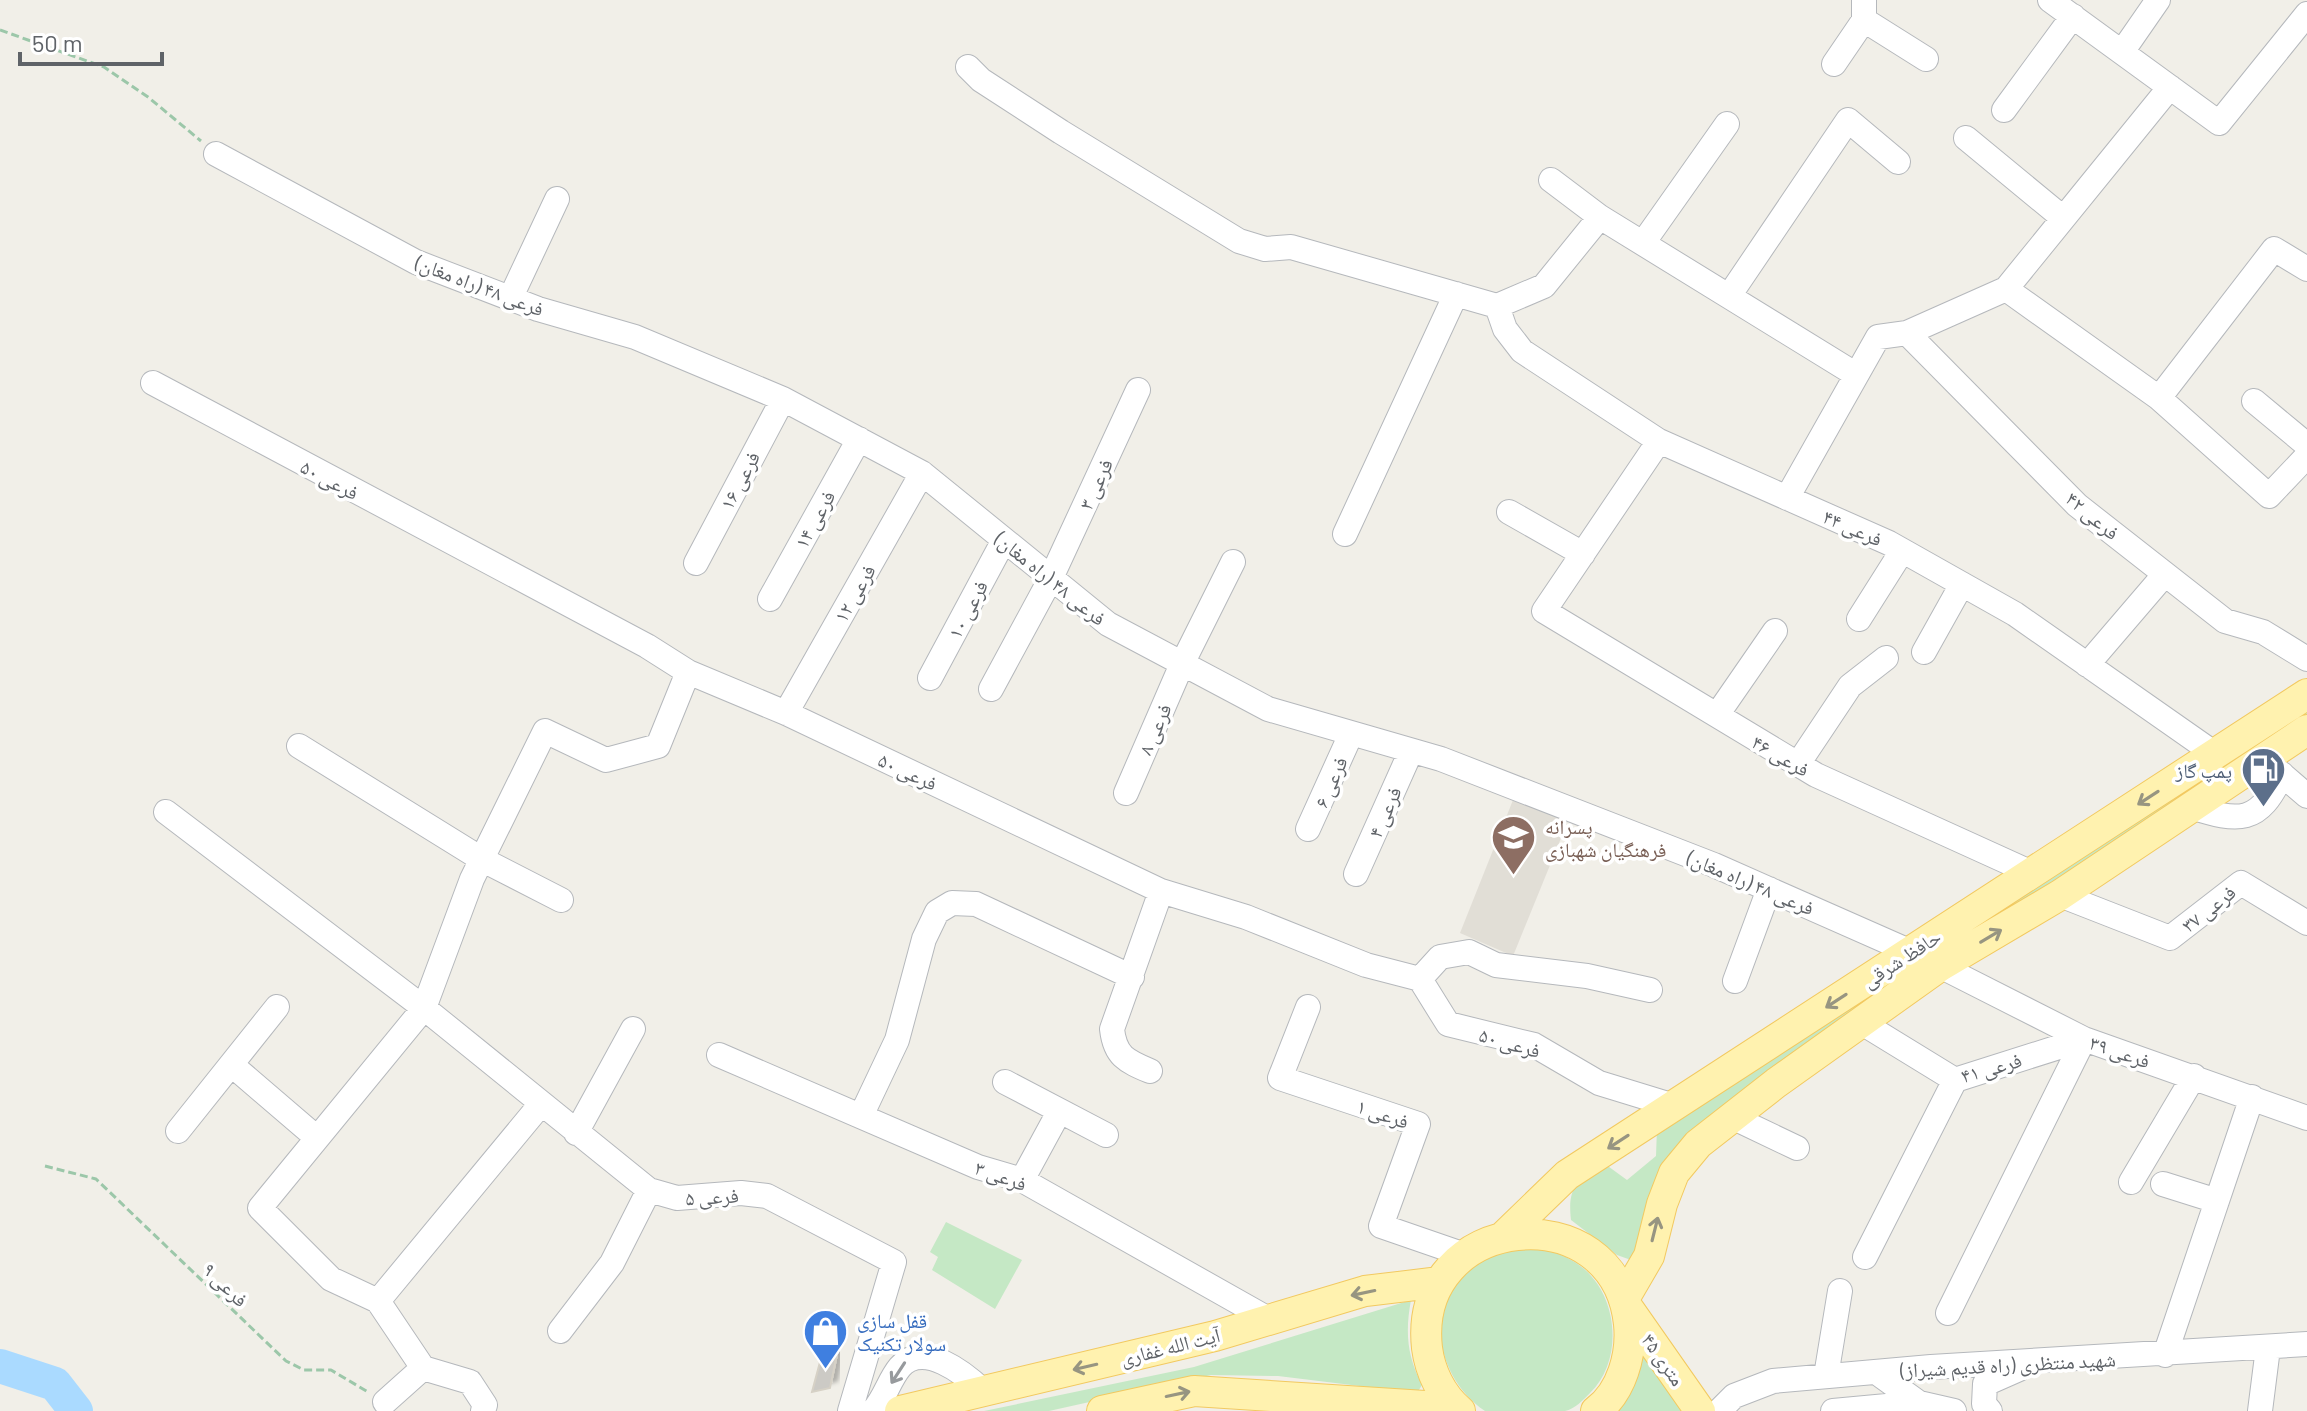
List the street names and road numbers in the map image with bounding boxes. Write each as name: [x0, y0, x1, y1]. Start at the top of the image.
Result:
street label: فرعی ۴۸ (راه مغان): [411, 249, 548, 321]
street label: فرعی ۱۶: [714, 447, 765, 514]
street label: فرعی ۵۰: [296, 454, 363, 505]
street label: فرعی ۳: [1073, 455, 1118, 514]
street label: فرعی ۱۴: [788, 486, 840, 553]
street label: فرعی ۴۲: [2061, 486, 2125, 545]
street label: فرعی ۴۴: [1819, 503, 1886, 552]
street label: فرعی ۴۸ (راه مغان): [989, 525, 1111, 631]
street label: فرعی ۱۲: [828, 560, 881, 626]
street label: فرعی ۱۰: [942, 576, 993, 643]
street label: فرعی ۸: [1132, 700, 1177, 759]
street label: فرعی ۴۶: [1748, 729, 1814, 782]
street label: فرعی ۵۰: [874, 747, 941, 796]
street label: فرعی ۶: [1308, 753, 1353, 812]
street label: فرعی ۴: [1362, 783, 1407, 842]
street label: فرعی ۴۸ (راه مغان): [1683, 844, 1818, 920]
street label: فرعی ۳۷: [2176, 879, 2241, 937]
street label: حافظ شرقی: [1857, 924, 1946, 993]
street label: فرعی ۵۰: [1476, 1022, 1543, 1063]
street label: فرعی ۳۹: [2086, 1030, 2153, 1073]
street label: فرعی ۴۱: [1958, 1047, 2025, 1088]
street label: فرعی ۱: [1354, 1093, 1412, 1134]
street label: فرعی ۳: [972, 1155, 1030, 1196]
street label: فرعی ۵: [685, 1183, 739, 1210]
street label: فرعی ۹: [198, 1257, 254, 1312]
street label: آیت الله غفاری: [1118, 1322, 1223, 1371]
street label: ۴۵ متری: [1637, 1328, 1691, 1391]
street label: شهید منتظری (راه قدیم شیراز): [1899, 1346, 2117, 1385]

